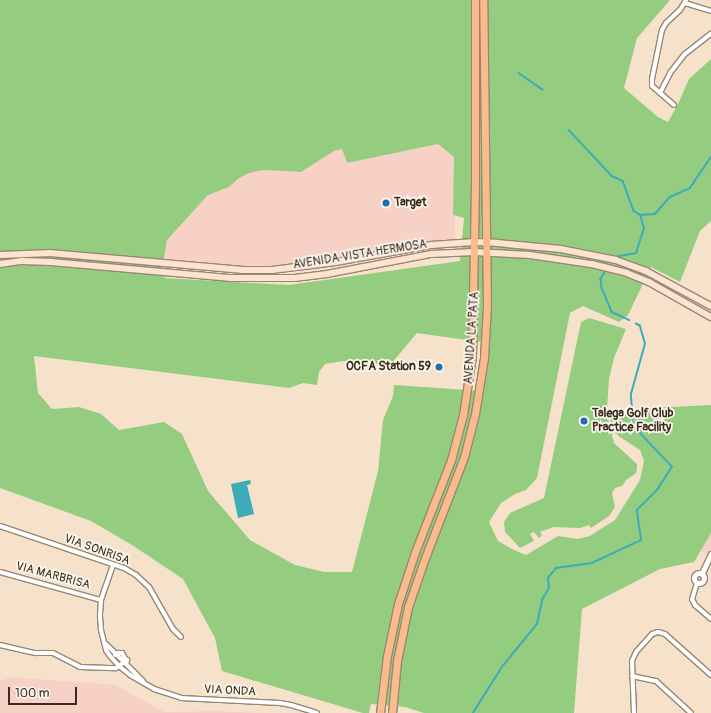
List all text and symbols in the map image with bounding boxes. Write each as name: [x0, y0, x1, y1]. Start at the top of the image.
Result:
place label: Target: [394, 196, 427, 210]
marker: Target: [381, 198, 391, 208]
street label: AVENIDA VISTA HERMOSA: [292, 237, 428, 273]
street label: AVENIDA LA PATA: [462, 291, 482, 385]
place label: OCFA Station 59: [346, 360, 431, 374]
marker: OCFA Station 59: [434, 362, 444, 372]
place label: Talega Golf Club Practice Facility: [592, 407, 673, 435]
marker: Talega Golf Club Practice Facility: [579, 416, 589, 426]
street label: VIA SONRISA: [62, 531, 132, 569]
street label: VIA MARBRISA: [14, 559, 92, 593]
scale bar: [10, 679, 79, 705]
street label: VIA ONDA: [204, 682, 256, 700]
text: 100 m: [15, 686, 49, 701]

